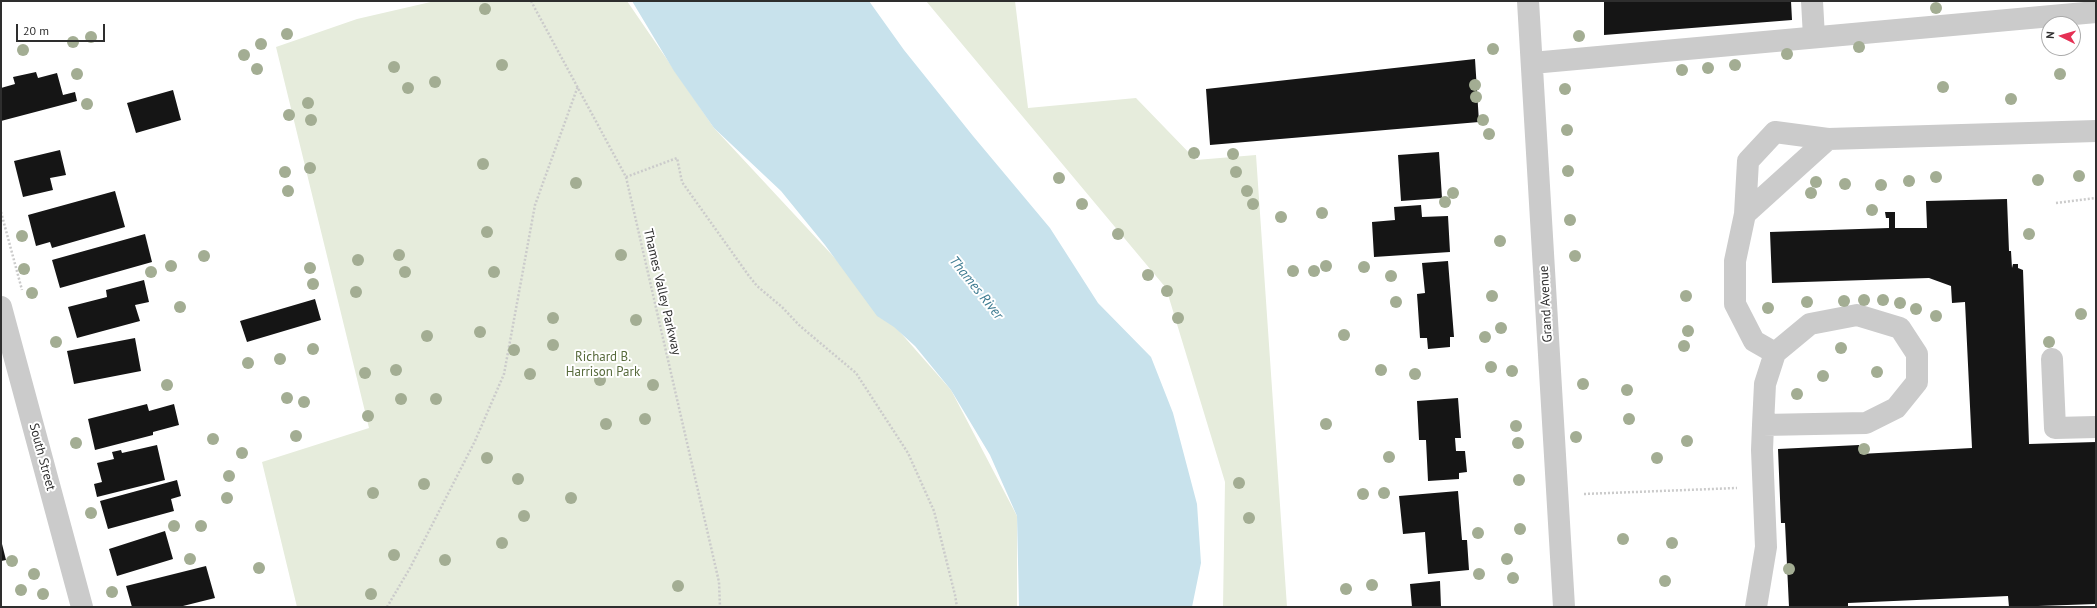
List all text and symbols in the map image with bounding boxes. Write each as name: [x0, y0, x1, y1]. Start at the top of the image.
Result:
scale bar: [18, 16, 107, 42]
north arrow: [2041, 16, 2081, 56]
text: 20 m: [23, 23, 49, 38]
text: N: [2043, 31, 2057, 39]
street label: Thames Valley Parkway: [640, 227, 684, 357]
water label: Thames River: [945, 253, 1007, 323]
street label: Grand Avenue: [1536, 265, 1556, 343]
park label: Richard B. Harrison Park: [566, 349, 640, 380]
street label: South Street: [26, 422, 58, 492]

